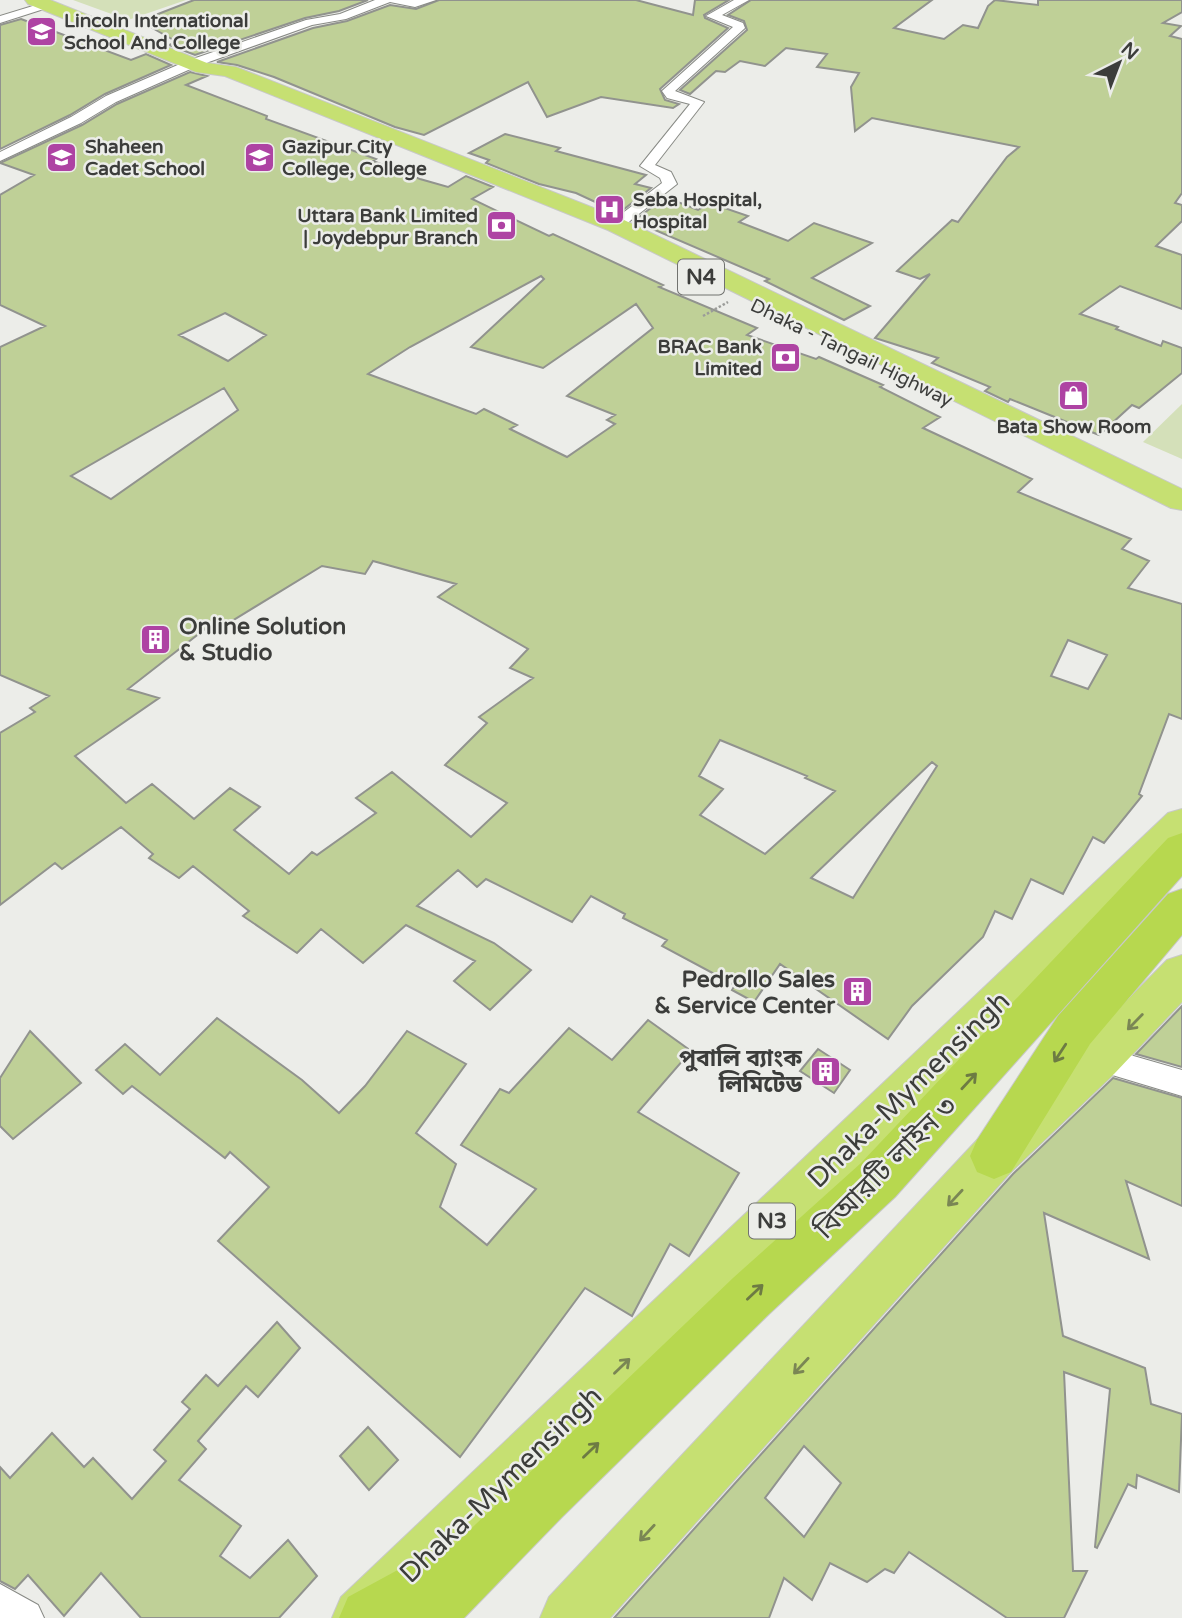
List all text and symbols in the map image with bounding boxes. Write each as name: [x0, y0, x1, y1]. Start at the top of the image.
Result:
place label: Lincoln International School And College: [64, 10, 248, 55]
school or university icon: Lincoln International School And College: [24, 14, 58, 48]
north arrow: [1084, 28, 1154, 98]
text: N: [1117, 38, 1143, 64]
place label: Shaheen Cadet School: [85, 136, 205, 180]
place label: Gazipur City College, College: [282, 136, 427, 181]
school or university icon: Shaheen Cadet School: [45, 140, 79, 174]
school or university icon: Gazipur City College, College: [242, 140, 276, 174]
place label: Seba Hospital, Hospital: [633, 189, 762, 234]
hospital icon: Seba Hospital, Hospital: [593, 193, 627, 227]
place label: Uttara Bank Limited | Joydebpur Branch: [297, 205, 478, 250]
bank icon: Uttara Bank Limited | Joydebpur Branch: [484, 209, 518, 243]
road number: N4: [678, 260, 724, 294]
street label: Dhaka - Tangail Highway: [747, 294, 956, 411]
place label: BRAC Bank Limited: [657, 336, 763, 380]
bank icon: BRAC Bank Limited: [768, 340, 802, 374]
shop icon: Bata Show Room: [1057, 378, 1091, 412]
place label: Bata Show Room: [996, 416, 1152, 438]
place label: Online Solution & Studio: [179, 613, 346, 667]
building icon: Online Solution & Studio: [139, 622, 173, 656]
place label: Pedrollo Sales & Service Center: [654, 966, 836, 1020]
building icon: Pedrollo Sales & Service Center: [841, 975, 875, 1009]
street label: Dhaka-Mymensingh: [800, 984, 1017, 1195]
one-way arrow: [1126, 1013, 1143, 1030]
one-way arrow: [1053, 1042, 1067, 1062]
place label: পুবালি ব্যাংক লিমিটেড: [679, 1044, 802, 1099]
building icon: পুবালি ব্যাংক লিমিটেড: [808, 1054, 842, 1088]
one-way arrow: [961, 1073, 978, 1090]
street label: বিআরটি লাইন ৩: [807, 1090, 964, 1247]
one-way arrow: [946, 1189, 963, 1206]
road number: N3: [749, 1204, 795, 1238]
one-way arrow: [746, 1284, 763, 1301]
one-way arrow: [613, 1357, 630, 1374]
one-way arrow: [793, 1357, 809, 1375]
street label: Dhaka-Mymensingh: [392, 1379, 609, 1590]
one-way arrow: [582, 1441, 599, 1458]
one-way arrow: [639, 1524, 655, 1542]

